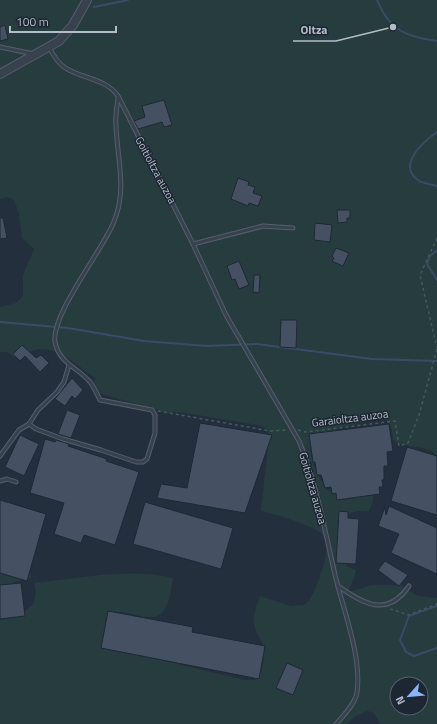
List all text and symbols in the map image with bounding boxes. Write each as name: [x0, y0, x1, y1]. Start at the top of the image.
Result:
scale bar: [10, 8, 116, 34]
text: 100 m: [16, 12, 49, 31]
callout: Oltza: [293, 17, 336, 41]
text: Oltza: [300, 20, 328, 39]
street label: Goitioltza auzoa: [132, 134, 181, 207]
street label: Garaioltza auzoa: [311, 405, 390, 431]
street label: Goitioltza auzoa: [295, 450, 331, 526]
north arrow: [389, 676, 429, 716]
text: N: [391, 694, 409, 708]

